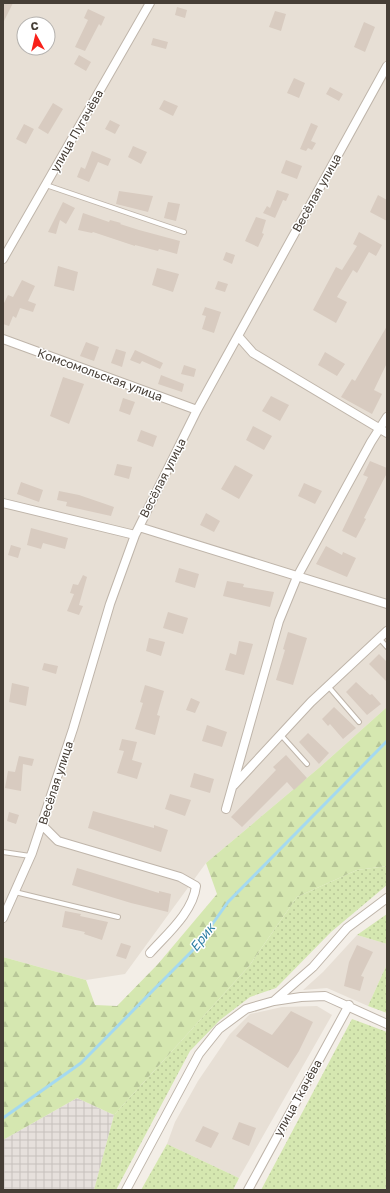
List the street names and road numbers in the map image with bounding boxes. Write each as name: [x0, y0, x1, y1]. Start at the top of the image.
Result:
street label: улица Пугачёва: [47, 87, 106, 175]
street label: Весёлая улица: [289, 151, 344, 235]
street label: Комсомольская улица: [36, 345, 165, 404]
street label: Весёлая улица: [136, 436, 189, 520]
street label: Весёлая улица: [35, 739, 76, 827]
street label: улица Ткачёва: [270, 1057, 325, 1139]

